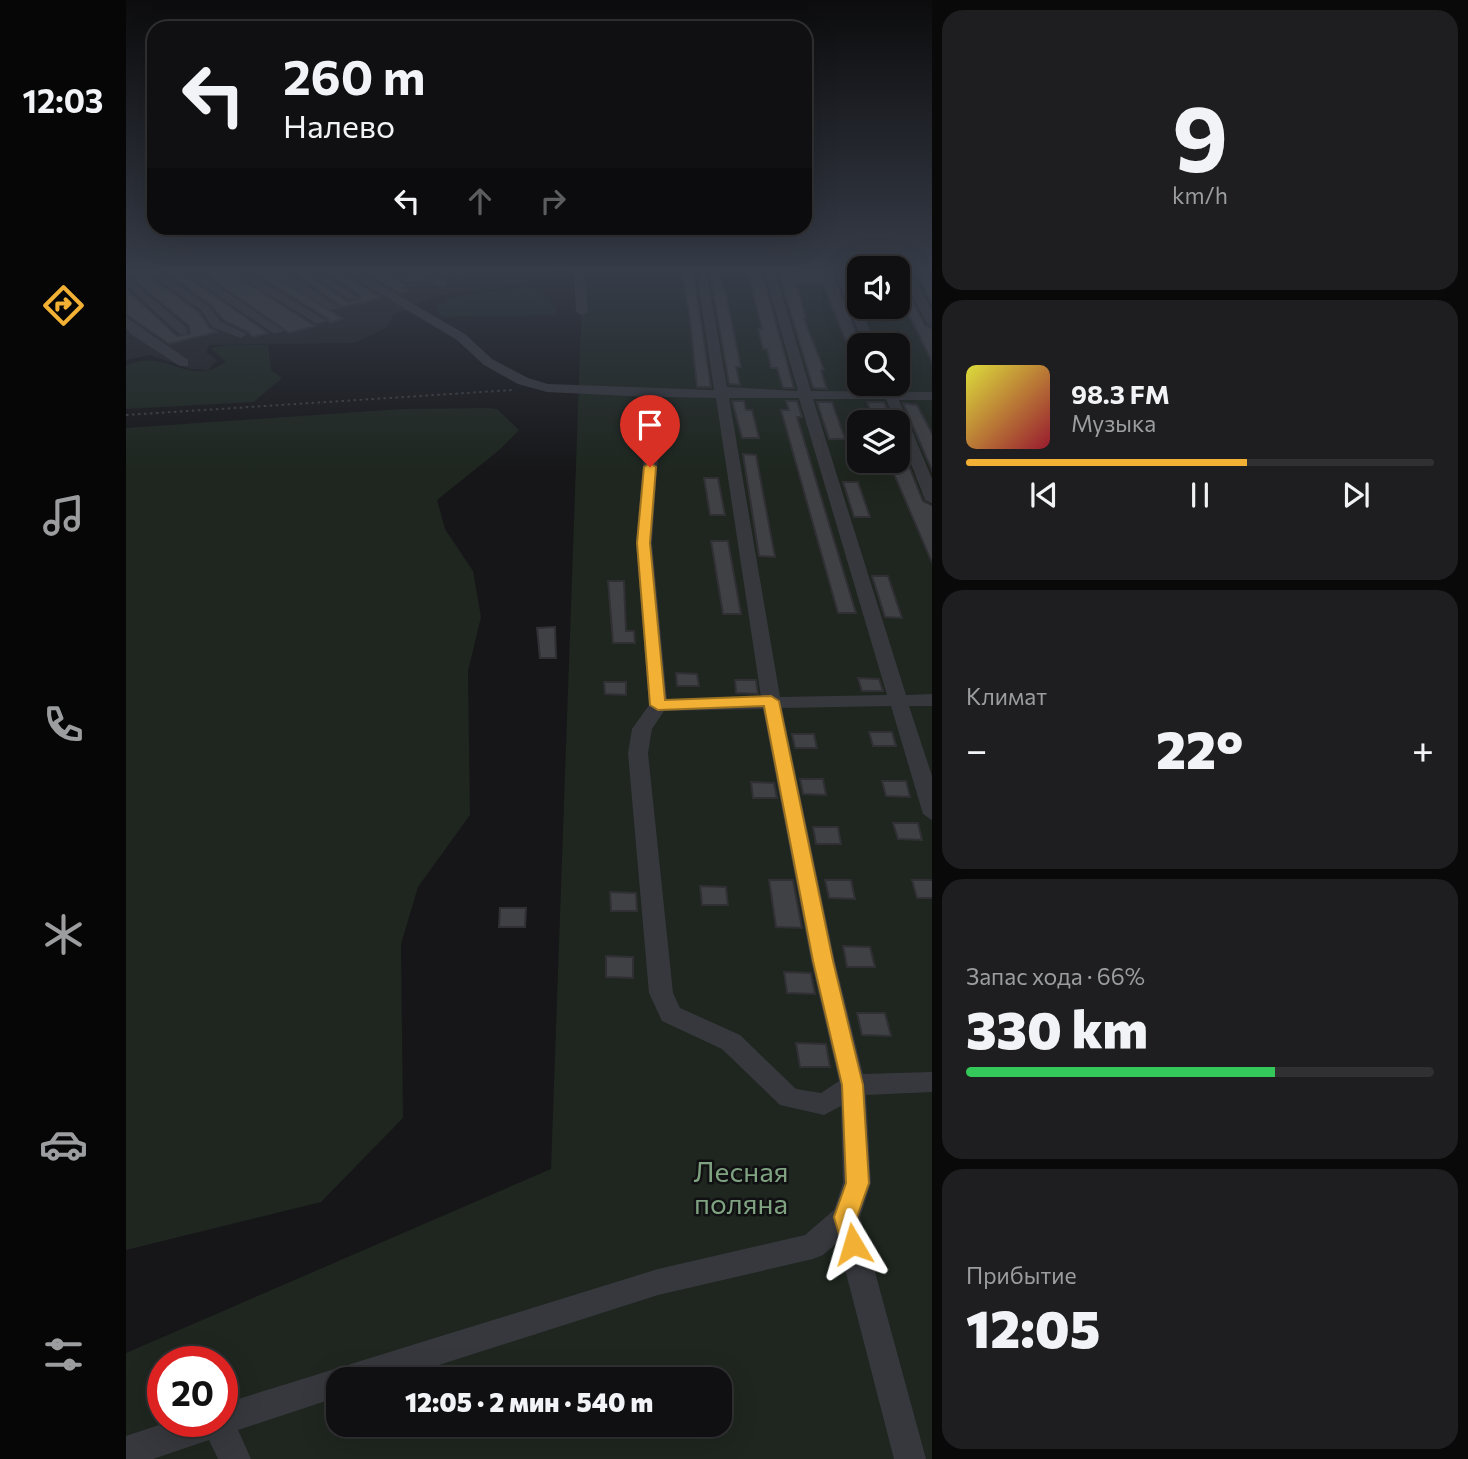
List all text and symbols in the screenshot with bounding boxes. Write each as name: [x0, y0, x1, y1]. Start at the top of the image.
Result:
text: 260 m: [283, 45, 425, 105]
icon: left: [168, 49, 259, 140]
text: 9: [1172, 79, 1228, 191]
text: 12:03: [23, 80, 103, 120]
text: Налево: [283, 105, 395, 145]
text: km/h: [1172, 181, 1228, 209]
icon: left: [388, 182, 426, 220]
icon: ahead: [461, 182, 499, 220]
icon: right: [534, 182, 572, 220]
map controls: [847, 256, 910, 473]
button: sound: [847, 256, 910, 319]
icon: directions: [39, 281, 88, 330]
button: search: [847, 333, 910, 396]
text: 98.3 FM: [1071, 378, 1170, 409]
pin: [620, 395, 680, 467]
icon: arrive: [631, 406, 669, 444]
text: Музыка: [1071, 409, 1156, 437]
button: layers: [847, 410, 910, 473]
icon: previous: [1025, 476, 1063, 514]
icon: pause: [1181, 476, 1219, 514]
icon: next: [1337, 476, 1375, 514]
icon: music: [39, 491, 88, 540]
text: Климат: [966, 682, 1047, 710]
icon: phone: [39, 700, 88, 749]
text: 22°: [1156, 716, 1243, 780]
text: −: [966, 725, 988, 772]
text: +: [1412, 725, 1434, 772]
icon: climate: [39, 910, 88, 959]
text: Запас хода · 66%: [966, 962, 1145, 990]
text: 330 km: [966, 996, 1148, 1060]
icon: car: [39, 1120, 88, 1169]
park label: Лесная поляна: [694, 1154, 788, 1220]
position arrow: [816, 1207, 890, 1281]
text: Прибытие: [966, 1261, 1077, 1289]
text: 12:05: [966, 1295, 1100, 1359]
icon: filters: [39, 1330, 88, 1379]
speed limit sign: 20: [147, 1346, 238, 1437]
text: 12:05 · 2 мин · 540 m: [405, 1386, 653, 1417]

